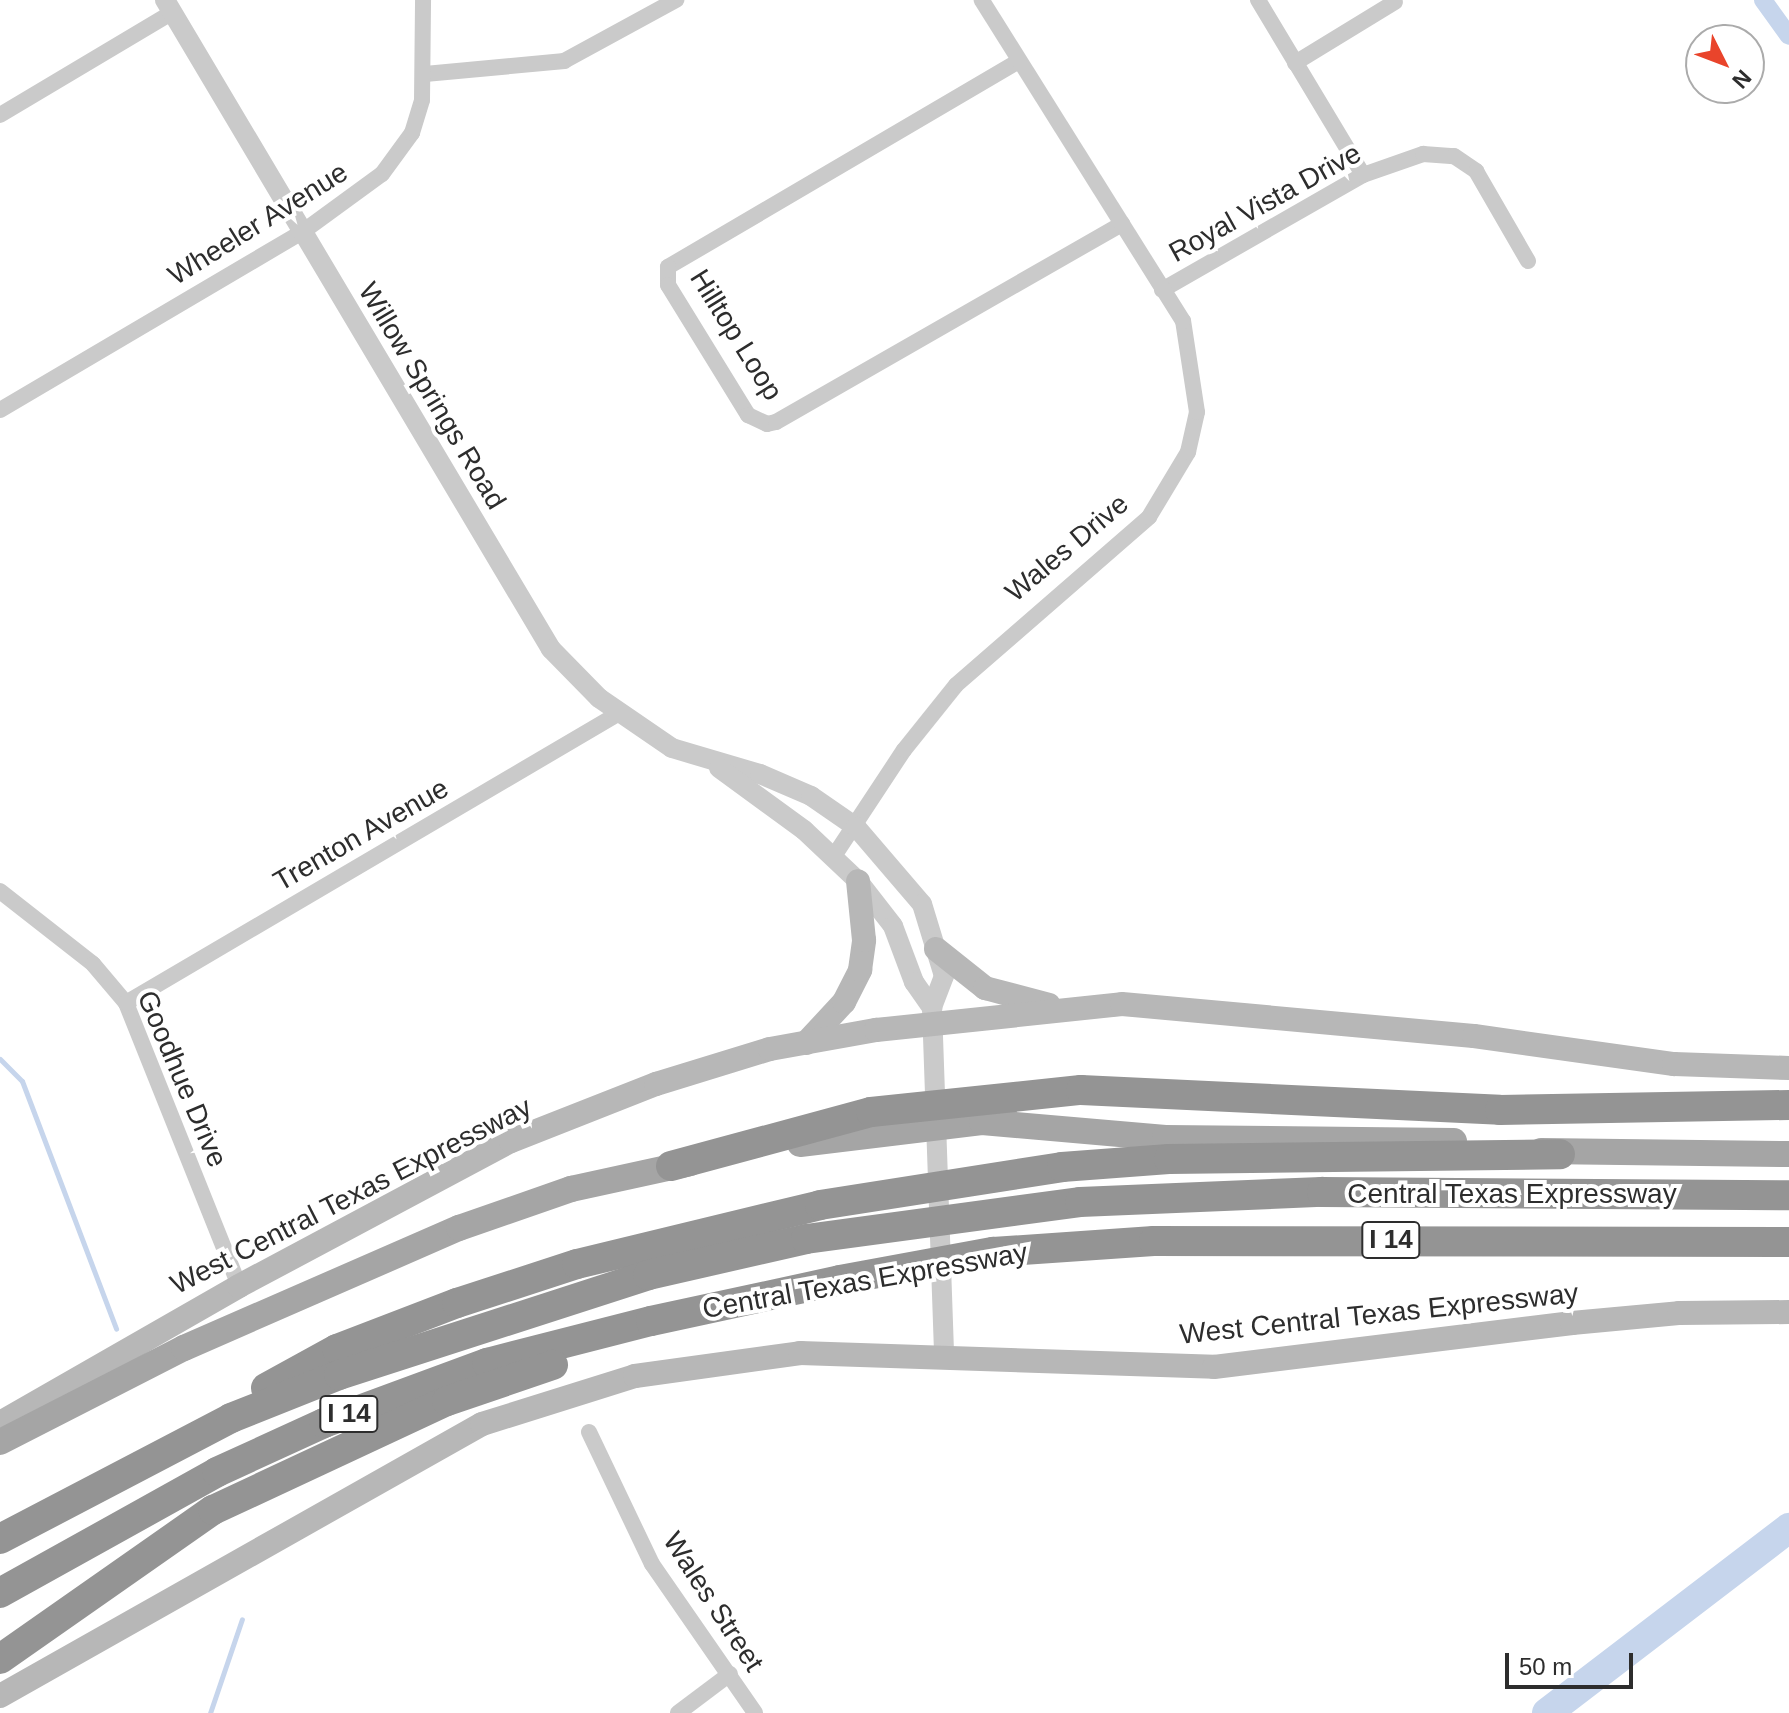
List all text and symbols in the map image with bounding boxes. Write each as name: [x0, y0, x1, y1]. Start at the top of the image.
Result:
north arrow: [1685, 24, 1765, 104]
text: N: [1727, 65, 1756, 93]
street label: Royal Vista Drive: [1163, 136, 1367, 270]
street label: Wheeler Avenue: [162, 155, 354, 293]
street label: Hilltop Loop: [683, 263, 789, 407]
street label: Willow Springs Road: [351, 277, 513, 515]
street label: Wales Drive: [999, 487, 1135, 609]
street label: Trenton Avenue: [267, 771, 455, 899]
street label: Goodhue Drive: [130, 986, 234, 1172]
street label: West Central Texas Expressway: [165, 1090, 537, 1302]
street label: Central Texas Expressway: [1347, 1177, 1677, 1211]
road number: I 14: [1361, 1218, 1421, 1262]
street label: Central Texas Expressway: [700, 1236, 1030, 1326]
street label: West Central Texas Expressway: [1178, 1276, 1580, 1352]
road number: I 14: [319, 1392, 379, 1436]
street label: Wales Street: [656, 1526, 770, 1678]
scale bar: [1509, 1637, 1637, 1687]
text: 50 m: [1519, 1653, 1572, 1680]

